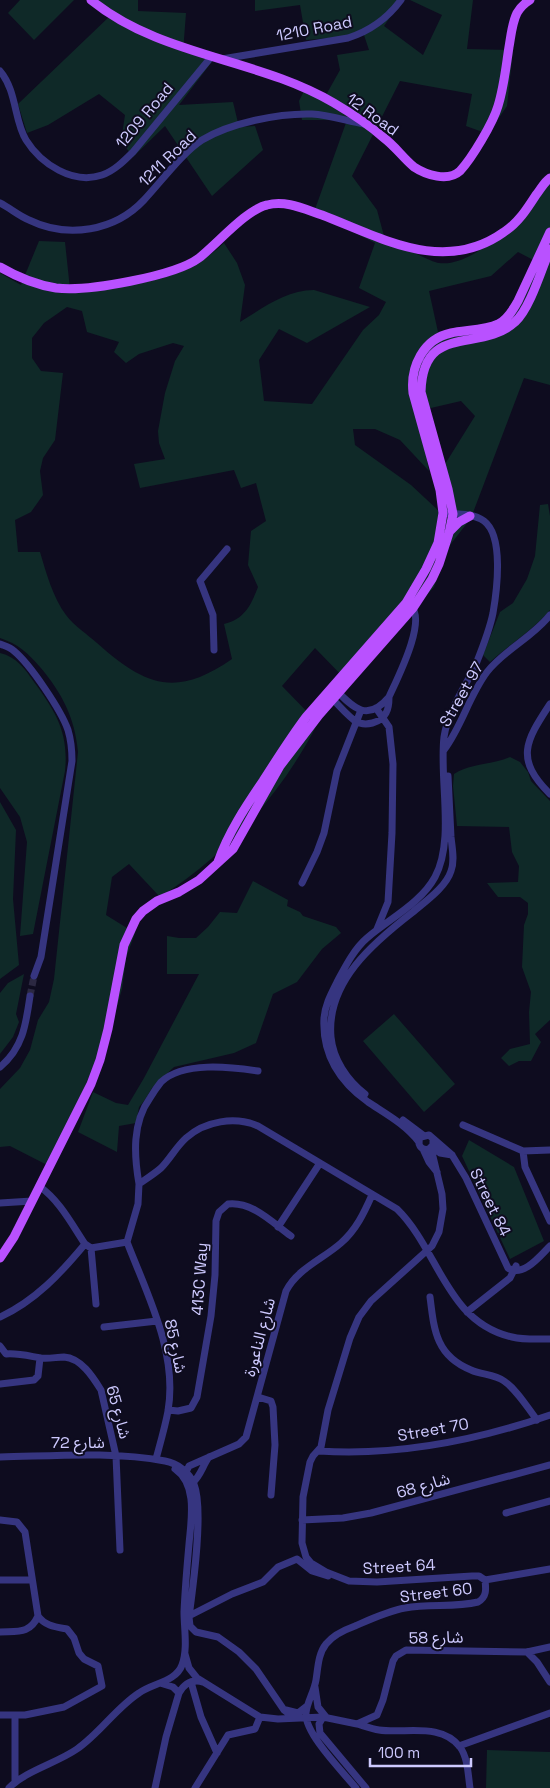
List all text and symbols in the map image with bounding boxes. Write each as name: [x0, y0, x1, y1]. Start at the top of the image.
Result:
street label: 1210 Road: [274, 11, 354, 46]
street label: 1209 Road: [111, 78, 178, 153]
street label: 12 Road: [342, 88, 403, 140]
street label: 1211 Road: [134, 125, 201, 191]
street label: Street 97: [434, 658, 488, 730]
street label: Street 84: [465, 1165, 516, 1240]
street label: 413C Way: [186, 1242, 213, 1316]
street label: شارع الناعورة: [239, 1295, 282, 1379]
street label: شارع 85: [158, 1317, 191, 1376]
street label: شارع 65: [99, 1383, 136, 1442]
street label: Street 70: [396, 1413, 470, 1446]
street label: شارع 72: [51, 1432, 105, 1455]
street label: شارع 68: [394, 1468, 453, 1505]
street label: Street 64: [362, 1554, 436, 1579]
street label: Street 60: [399, 1578, 474, 1607]
street label: شارع 58: [408, 1627, 464, 1650]
scale bar: [370, 1736, 471, 1768]
text: 100 m: [378, 1743, 420, 1762]

